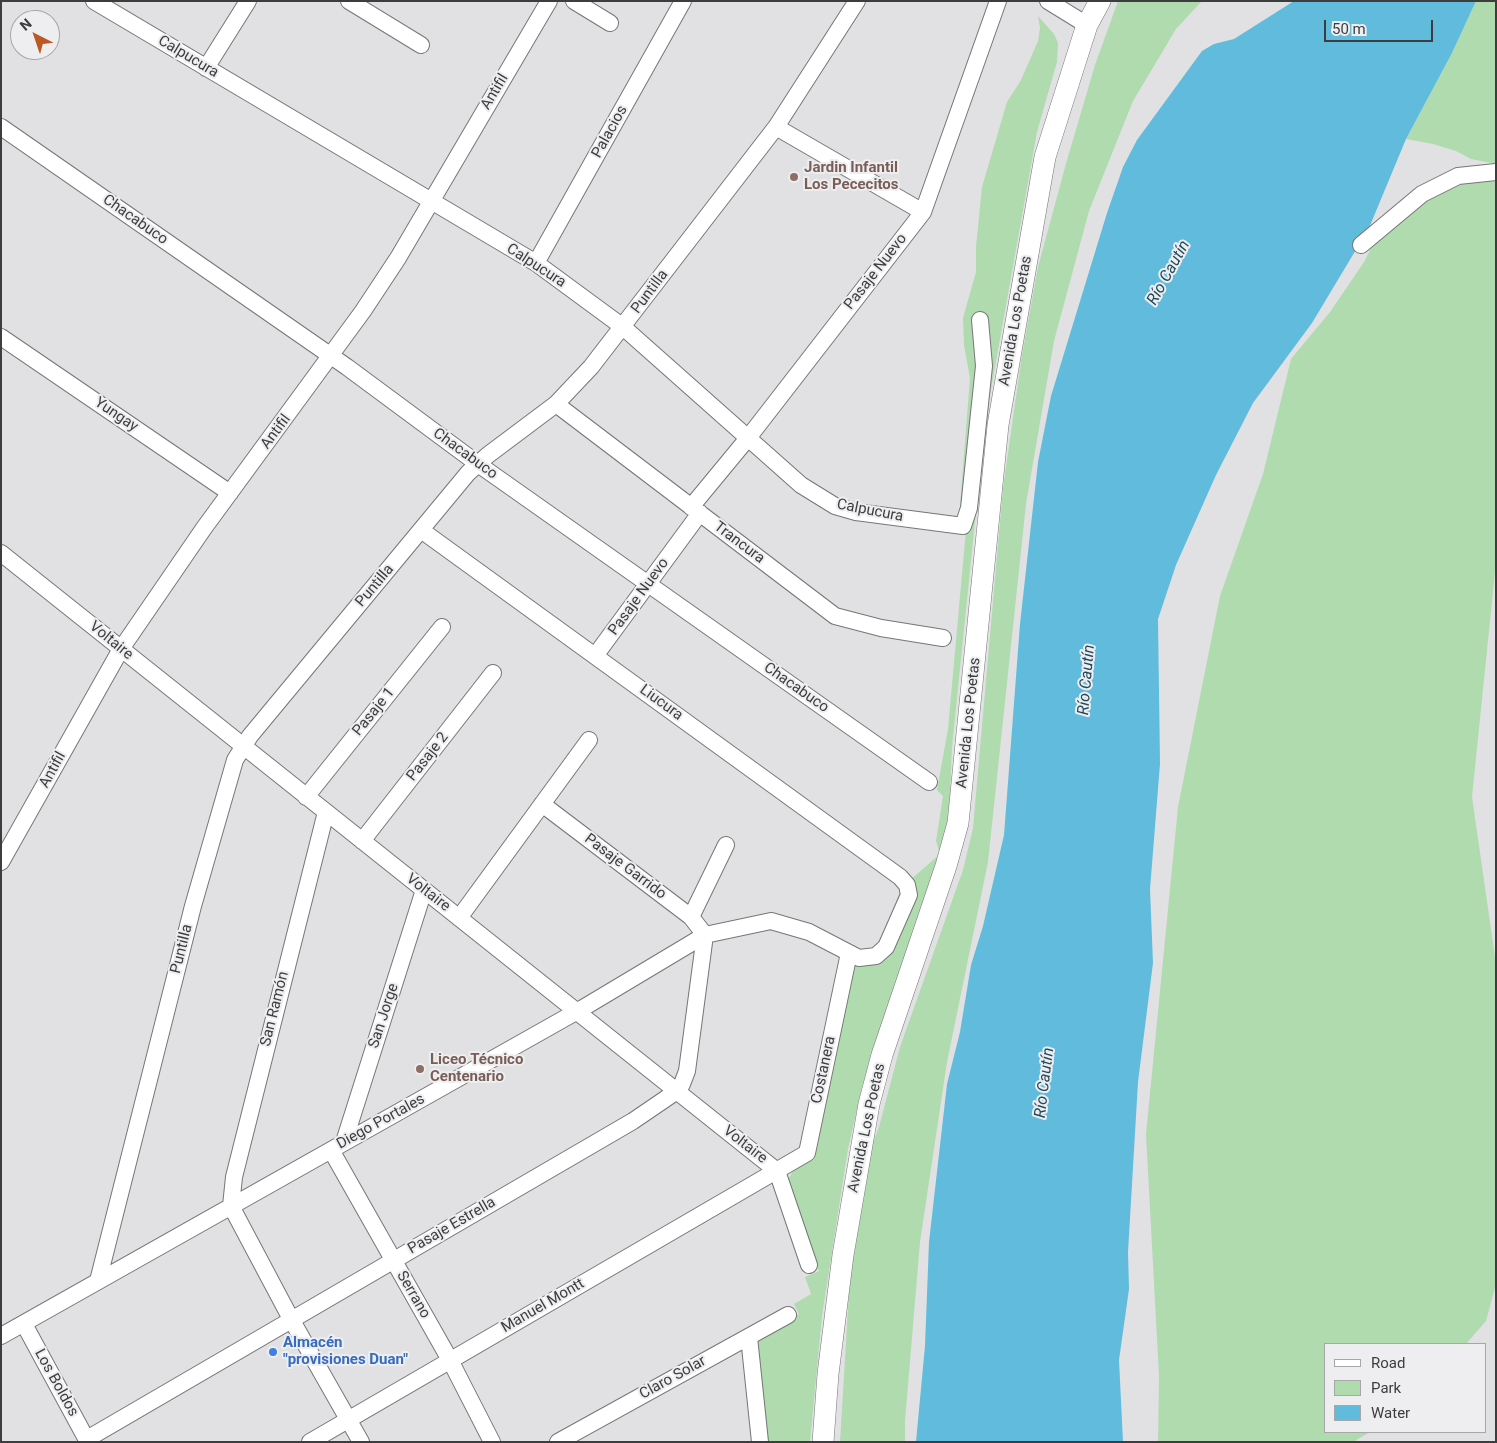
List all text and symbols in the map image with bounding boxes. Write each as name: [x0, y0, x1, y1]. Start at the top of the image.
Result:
north arrow: [10, 10, 60, 60]
scale bar: [1327, 10, 1436, 42]
text: N: [17, 15, 35, 34]
text: 50 m: [1332, 20, 1366, 38]
street label: Calpucura: [155, 32, 221, 82]
street label: Antifil: [477, 71, 513, 113]
street label: Palacios: [588, 103, 632, 161]
place label: Jardin Infantil Los Pececitos: [804, 159, 898, 194]
marker: Jardin Infantil Los Pececitos: [788, 171, 800, 183]
street label: Chacabuco: [99, 191, 171, 249]
street label: Pasaje Nuevo: [841, 231, 911, 313]
water label: Río Cautín: [1143, 237, 1195, 309]
street label: Calpucura: [503, 240, 569, 292]
street label: Avenida Los Poetas: [996, 255, 1036, 387]
street label: Puntilla: [628, 267, 672, 317]
street label: Yungay: [91, 394, 141, 436]
street label: Antifil: [257, 411, 295, 453]
street label: Chacabuco: [429, 425, 501, 483]
street label: Calpucura: [835, 496, 905, 526]
street label: Trancura: [710, 518, 768, 568]
street label: Pasaje Nuevo: [605, 555, 673, 639]
street label: Puntilla: [352, 561, 398, 611]
street label: Voltaire: [86, 618, 136, 664]
water label: Río Cautín: [1074, 644, 1100, 716]
street label: Avenida Los Poetas: [953, 657, 985, 789]
street label: Chacabuco: [760, 659, 832, 717]
street label: Liucura: [636, 681, 686, 725]
street label: Pasaje 1: [349, 684, 399, 740]
street label: Pasaje 2: [403, 729, 453, 785]
street label: Antifil: [36, 749, 70, 791]
street label: Pasaje Garrido: [580, 830, 670, 904]
street label: Voltaire: [402, 870, 454, 916]
street label: Puntilla: [167, 923, 197, 975]
street label: San Ramón: [257, 970, 293, 1048]
street label: San Jorge: [365, 981, 403, 1051]
street label: Costanera: [808, 1035, 840, 1105]
water label: Río Cautín: [1031, 1047, 1059, 1119]
place label: Liceo Técnico Centenario: [430, 1051, 523, 1086]
street label: Avenida Los Poetas: [845, 1062, 889, 1194]
marker: Liceo Técnico Centenario: [414, 1063, 426, 1075]
street label: Diego Portales: [334, 1090, 428, 1154]
street label: Voltaire: [719, 1122, 771, 1168]
street label: Pasaje Estrella: [405, 1194, 499, 1258]
street label: Serrano: [392, 1268, 434, 1322]
street label: Manuel Montt: [498, 1275, 588, 1337]
place label: Almacén "provisiones Duan": [283, 1334, 408, 1369]
legend: [1324, 1343, 1487, 1433]
street label: Los Boldos: [30, 1346, 82, 1420]
marker: Almacén "provisiones Duan": [267, 1346, 279, 1358]
street label: Claro Solar: [637, 1352, 709, 1404]
text: Road: [1371, 1354, 1405, 1372]
text: Park: [1371, 1379, 1401, 1397]
text: Water: [1371, 1404, 1410, 1422]

